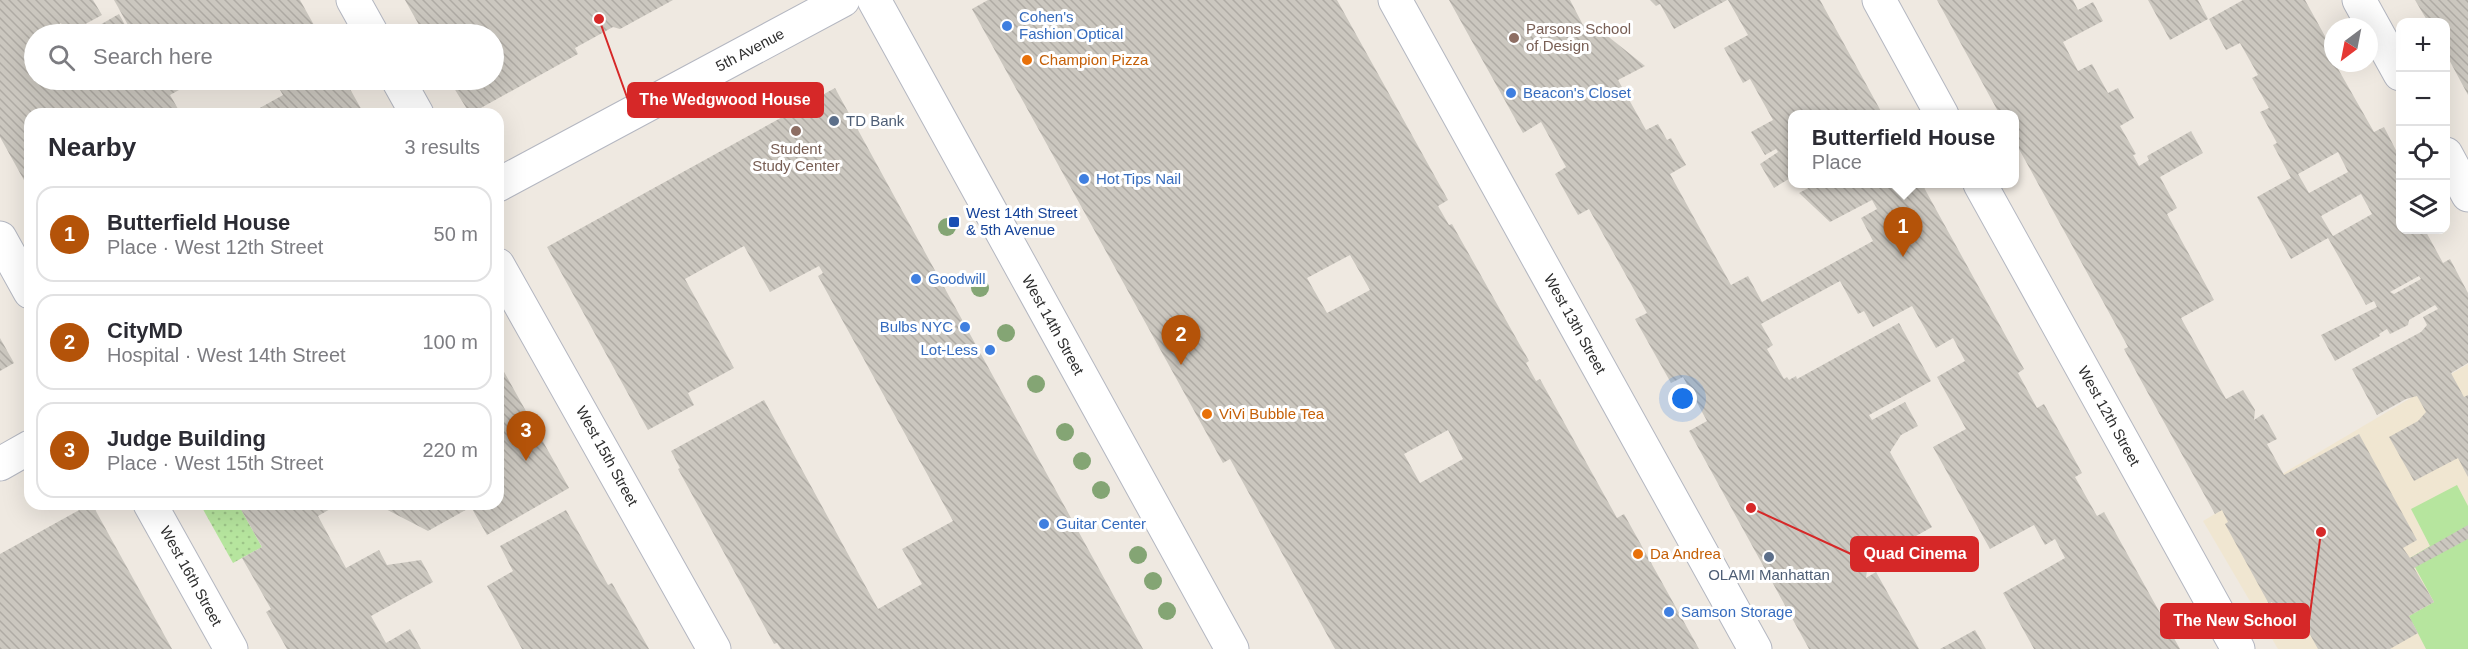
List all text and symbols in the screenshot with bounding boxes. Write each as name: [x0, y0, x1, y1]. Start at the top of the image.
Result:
place label: Cohen's Fashion Optical: [1019, 8, 1123, 42]
north arrow: [2324, 18, 2378, 72]
map controls: [2396, 18, 2450, 234]
button: +: [2396, 18, 2450, 72]
marker: Cohen's Fashion Optical: [1000, 19, 1014, 33]
place label: Parsons School of Design: [1526, 20, 1631, 54]
search box: [24, 24, 504, 90]
street label: 5th Avenue: [713, 24, 787, 75]
marker: Parsons School of Design: [1507, 31, 1521, 45]
icon: search: [45, 41, 78, 74]
text: Search here: [93, 44, 213, 69]
place label: Champion Pizza: [1039, 51, 1149, 68]
marker: Champion Pizza: [1020, 53, 1034, 67]
button: −: [2396, 72, 2450, 126]
callout: The Wedgwood House: [628, 83, 823, 117]
place label: Beacon's Closet: [1523, 84, 1632, 101]
marker: Beacon's Closet: [1504, 86, 1518, 100]
text: The Wedgwood House: [639, 91, 811, 108]
popup: [1788, 110, 2019, 188]
place label: TD Bank: [846, 112, 905, 129]
marker: TD Bank: [827, 114, 841, 128]
marker: Student Study Center: [789, 124, 803, 138]
text: Butterfield House: [1812, 125, 1995, 150]
button: locate: [2396, 126, 2450, 180]
text: Nearby: [48, 132, 136, 162]
text: 3 results: [404, 136, 480, 158]
place label: Student Study Center: [752, 140, 840, 174]
text: Place: [1812, 151, 1862, 173]
place label: Hot Tips Nail: [1096, 170, 1181, 187]
marker: Hot Tips Nail: [1077, 172, 1091, 186]
button: layers: [2396, 180, 2450, 234]
place label: West 14th Street & 5th Avenue: [966, 204, 1078, 238]
pin: 1: [1884, 208, 1922, 257]
text: Butterfield House: [107, 210, 290, 235]
marker: West 14th Street & 5th Avenue: [947, 215, 961, 229]
text: 1: [64, 223, 75, 245]
text: 50 m: [434, 223, 478, 245]
text: Place · West 12th Street: [107, 236, 323, 258]
place label: Goodwill: [928, 270, 986, 287]
street label: West 13th Street: [1541, 271, 1610, 377]
marker: Goodwill: [909, 272, 923, 286]
street label: West 14th Street: [1019, 272, 1088, 378]
pin: 2: [1162, 316, 1200, 365]
text: CityMD: [107, 318, 183, 343]
place label: Bulbs NYC: [880, 318, 953, 335]
marker: Bulbs NYC: [958, 320, 972, 334]
text: 2: [64, 331, 75, 353]
text: 100 m: [422, 331, 478, 353]
place label: Lot-Less: [920, 341, 978, 358]
marker: Lot-Less: [983, 343, 997, 357]
text: Hospital · West 14th Street: [107, 344, 346, 366]
street label: West 12th Street: [2075, 363, 2144, 469]
your location: [1668, 384, 1697, 413]
street label: West 15th Street: [573, 403, 642, 509]
place label: ViVi Bubble Tea: [1219, 405, 1325, 422]
marker: ViVi Bubble Tea: [1200, 407, 1214, 421]
pin: 3: [506, 412, 546, 461]
text: Judge Building: [107, 426, 266, 451]
text: 3: [64, 439, 75, 461]
text: 220 m: [422, 439, 478, 461]
text: Place · West 15th Street: [107, 452, 323, 474]
place label: Guitar Center: [1056, 515, 1146, 532]
marker: Guitar Center: [1037, 517, 1051, 531]
street label: West 16th Street: [157, 523, 226, 629]
callout: Quad Cinema: [1851, 537, 1978, 571]
place label: Da Andrea: [1650, 545, 1722, 562]
text: Quad Cinema: [1863, 545, 1967, 562]
marker: Da Andrea: [1631, 547, 1645, 561]
marker: OLAMI Manhattan: [1762, 550, 1776, 564]
place label: OLAMI Manhattan: [1708, 566, 1830, 583]
place label: Samson Storage: [1681, 603, 1793, 620]
callout: The New School: [2161, 604, 2309, 638]
marker: Samson Storage: [1662, 605, 1676, 619]
text: The New School: [2173, 612, 2297, 629]

